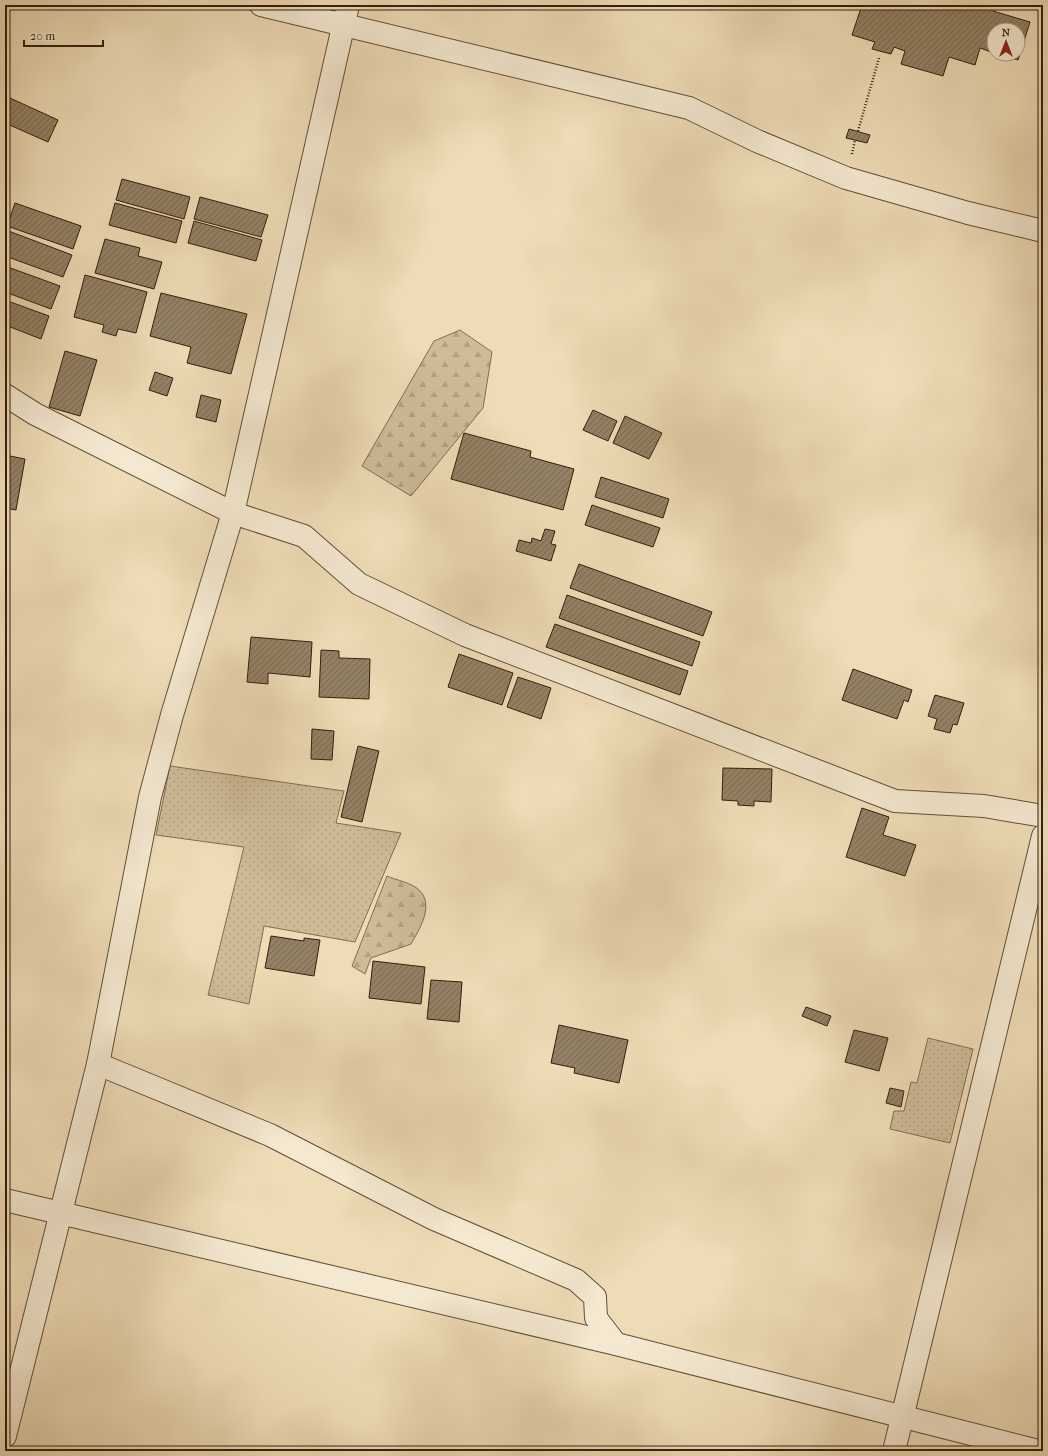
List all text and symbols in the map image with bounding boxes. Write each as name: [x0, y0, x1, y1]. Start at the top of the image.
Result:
scale bar: [24, 22, 103, 48]
north arrow: [986, 22, 1026, 62]
text: N: [1002, 26, 1011, 39]
text: 20 m: [30, 29, 55, 43]

